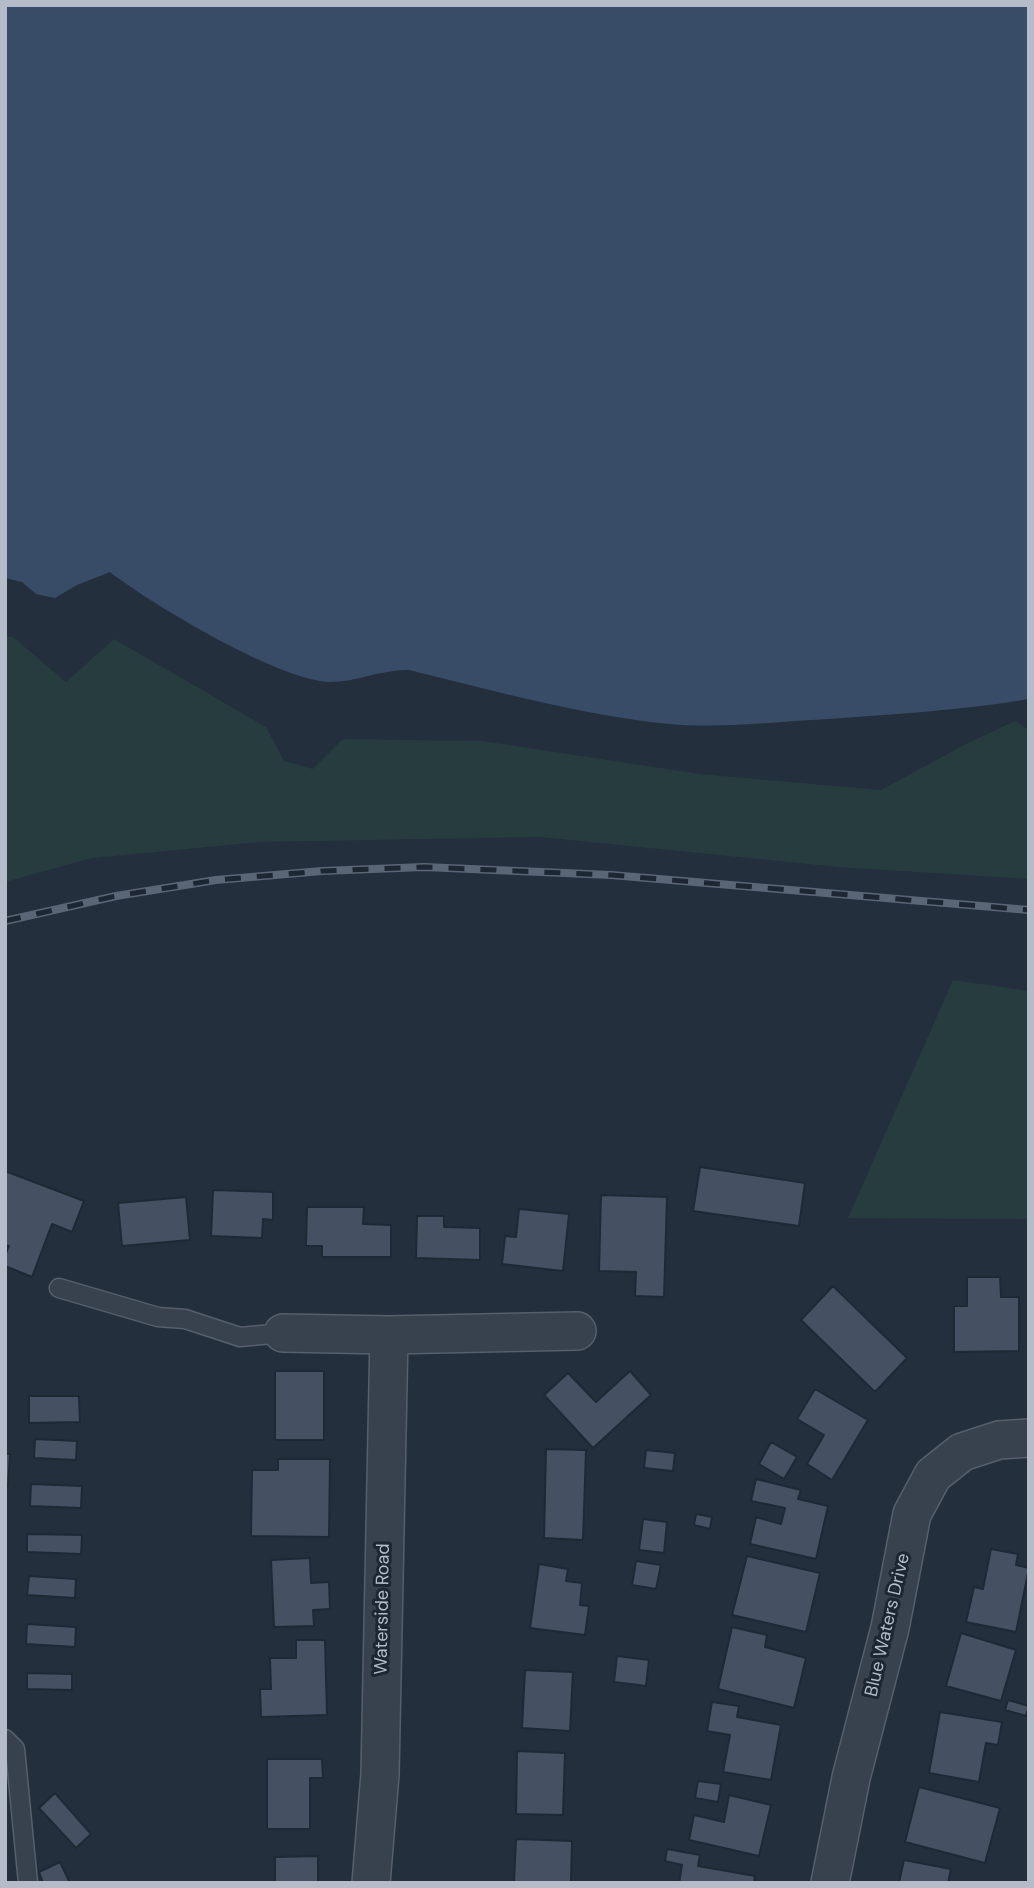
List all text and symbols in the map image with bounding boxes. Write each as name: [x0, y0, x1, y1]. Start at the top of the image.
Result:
street label: Waterside Road: [371, 1543, 395, 1675]
street label: Blue Waters Drive: [861, 1551, 915, 1699]

